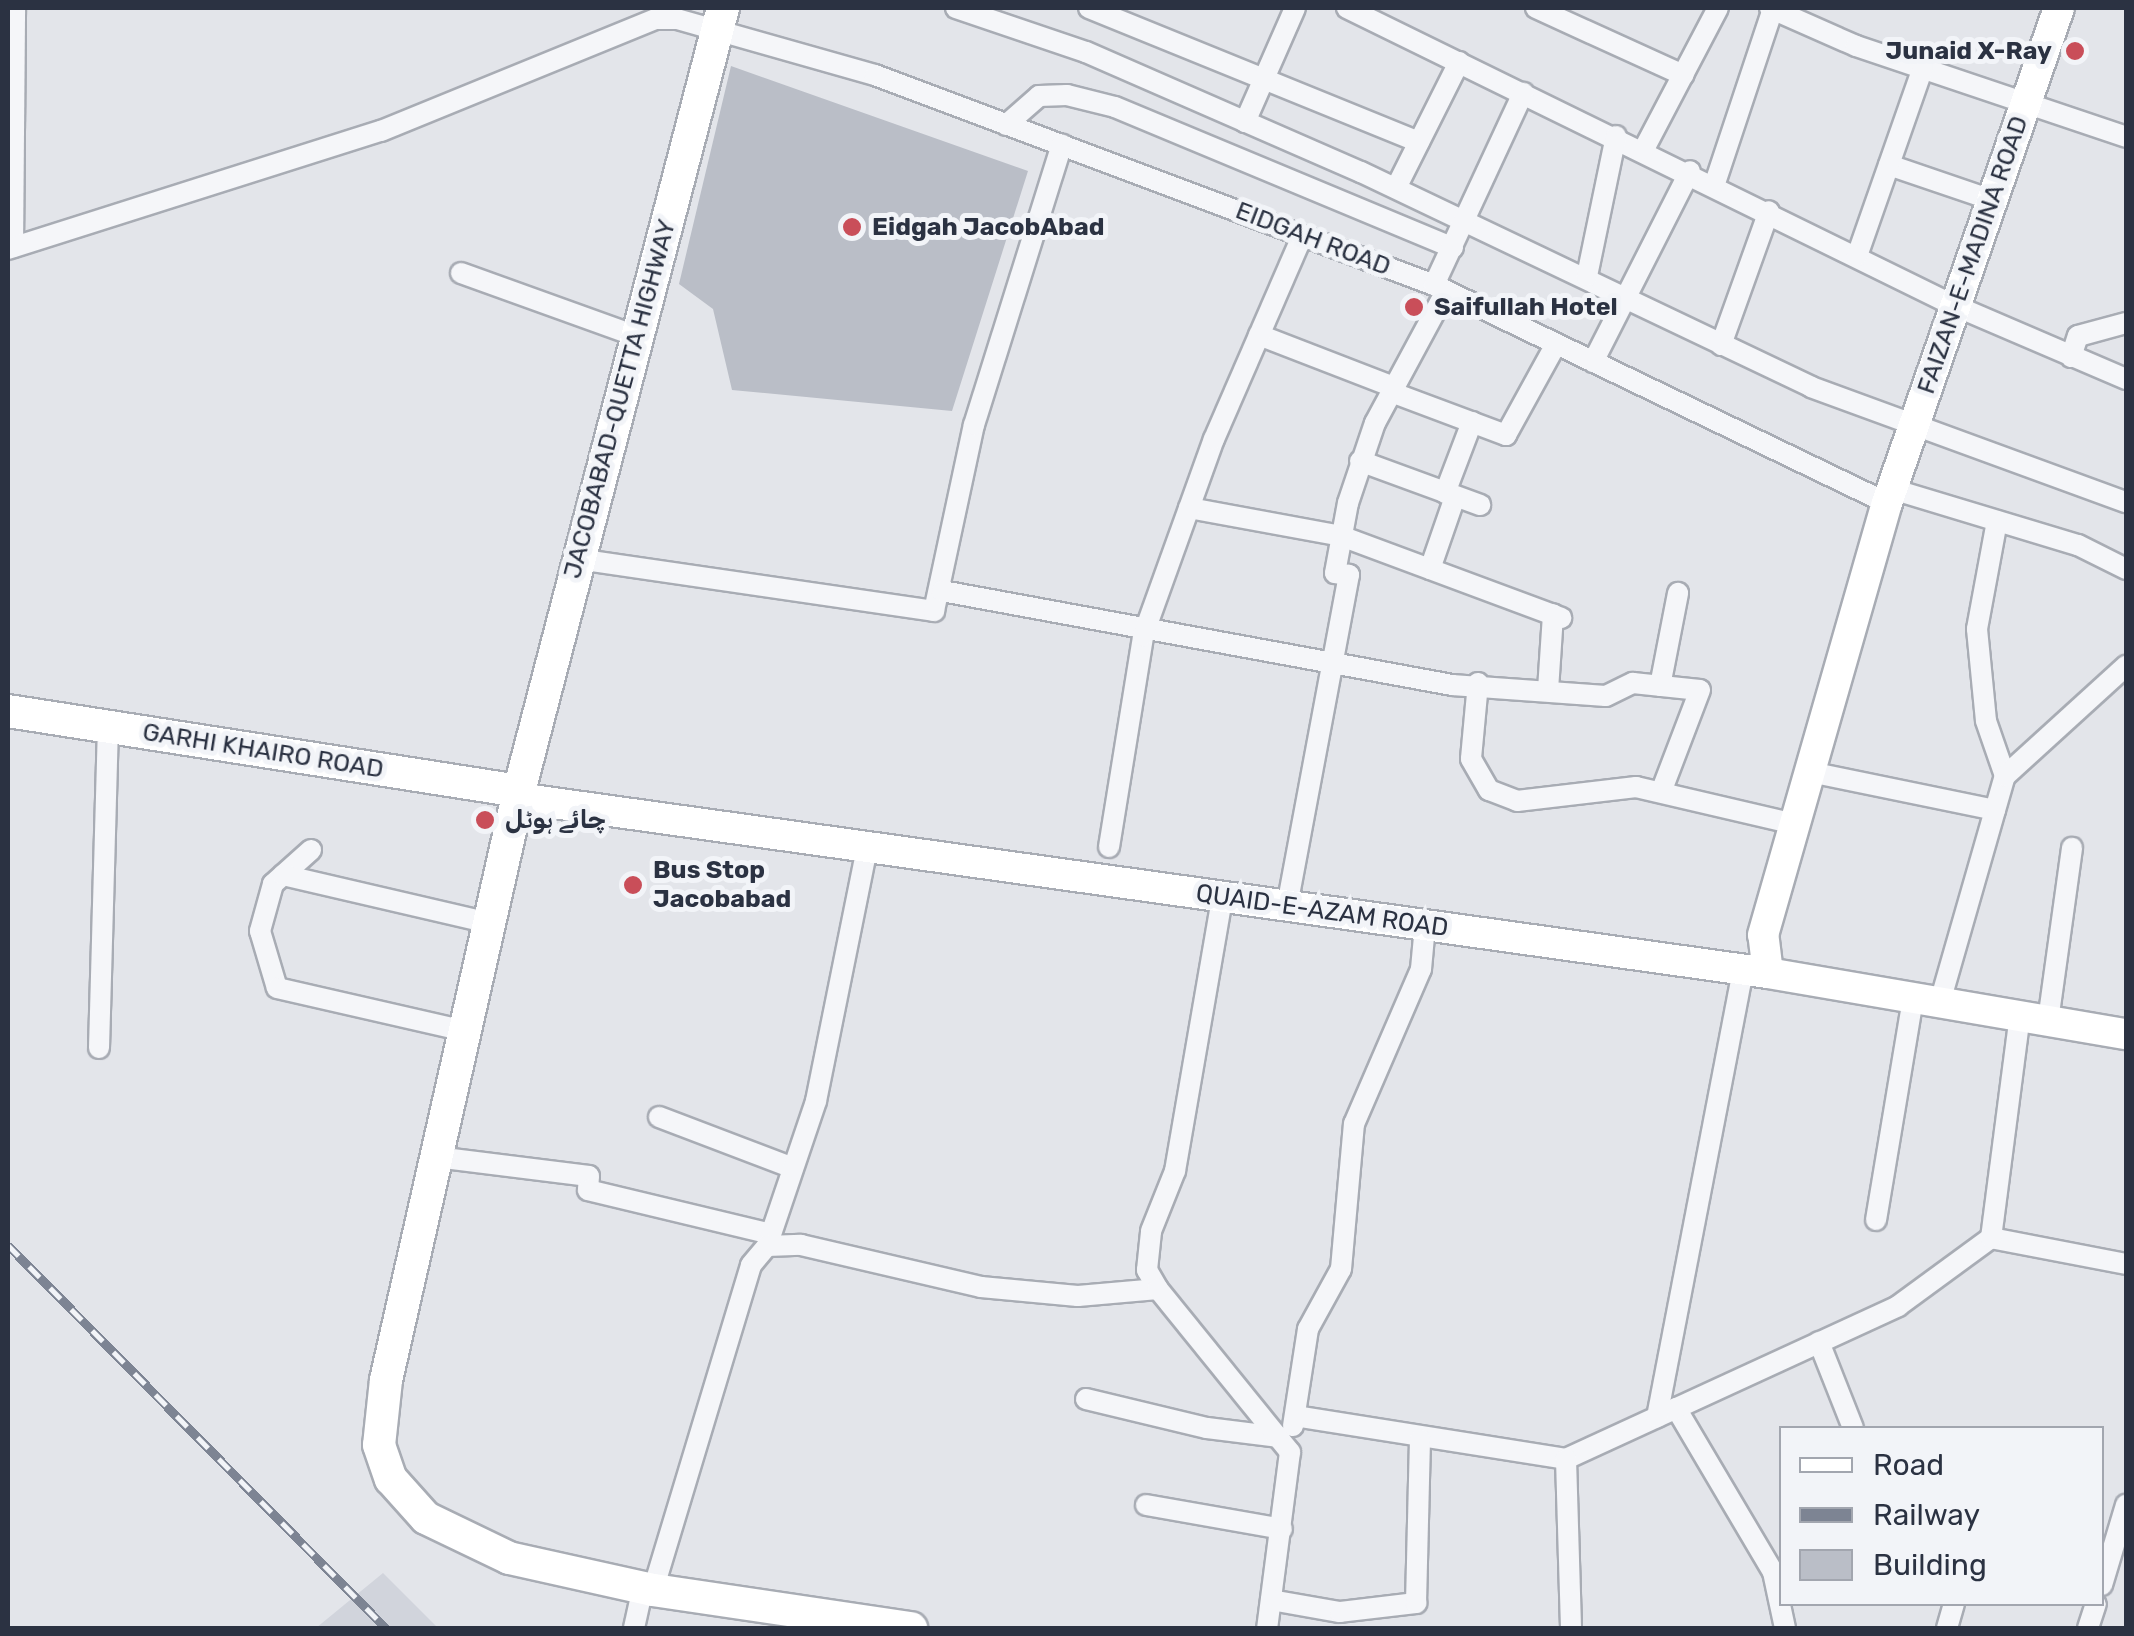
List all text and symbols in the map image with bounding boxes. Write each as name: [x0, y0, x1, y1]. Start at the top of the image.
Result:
place label: Junaid X-Ray: [1886, 36, 2052, 66]
marker: Junaid X-Ray: [2062, 38, 2088, 64]
street label: FAIZAN-E-MADINA ROAD: [1911, 112, 2035, 398]
street label: EIDGAH ROAD: [1231, 196, 1395, 282]
place label: Eidgah JacobAbad: [872, 212, 1104, 242]
street label: JACOBABAD-QUETTA HIGHWAY: [558, 216, 682, 582]
marker: Eidgah JacobAbad: [841, 216, 863, 238]
place label: Saifullah Hotel: [1434, 292, 1618, 322]
marker: Saifullah Hotel: [1403, 296, 1425, 318]
street label: GARHI KHAIRO ROAD: [140, 717, 386, 785]
place label: چائے ہوٹل: [505, 805, 606, 835]
marker: چائے ہوٹل: [474, 809, 496, 831]
place label: Bus Stop Jacobabad: [653, 856, 791, 915]
marker: Bus Stop Jacobabad: [622, 874, 644, 896]
street label: QUAID-E-AZAM ROAD: [1194, 878, 1450, 944]
legend: [1779, 1426, 2104, 1606]
text: Road: [1873, 1447, 1944, 1483]
text: Railway: [1873, 1497, 1980, 1533]
text: Building: [1873, 1547, 1987, 1583]

